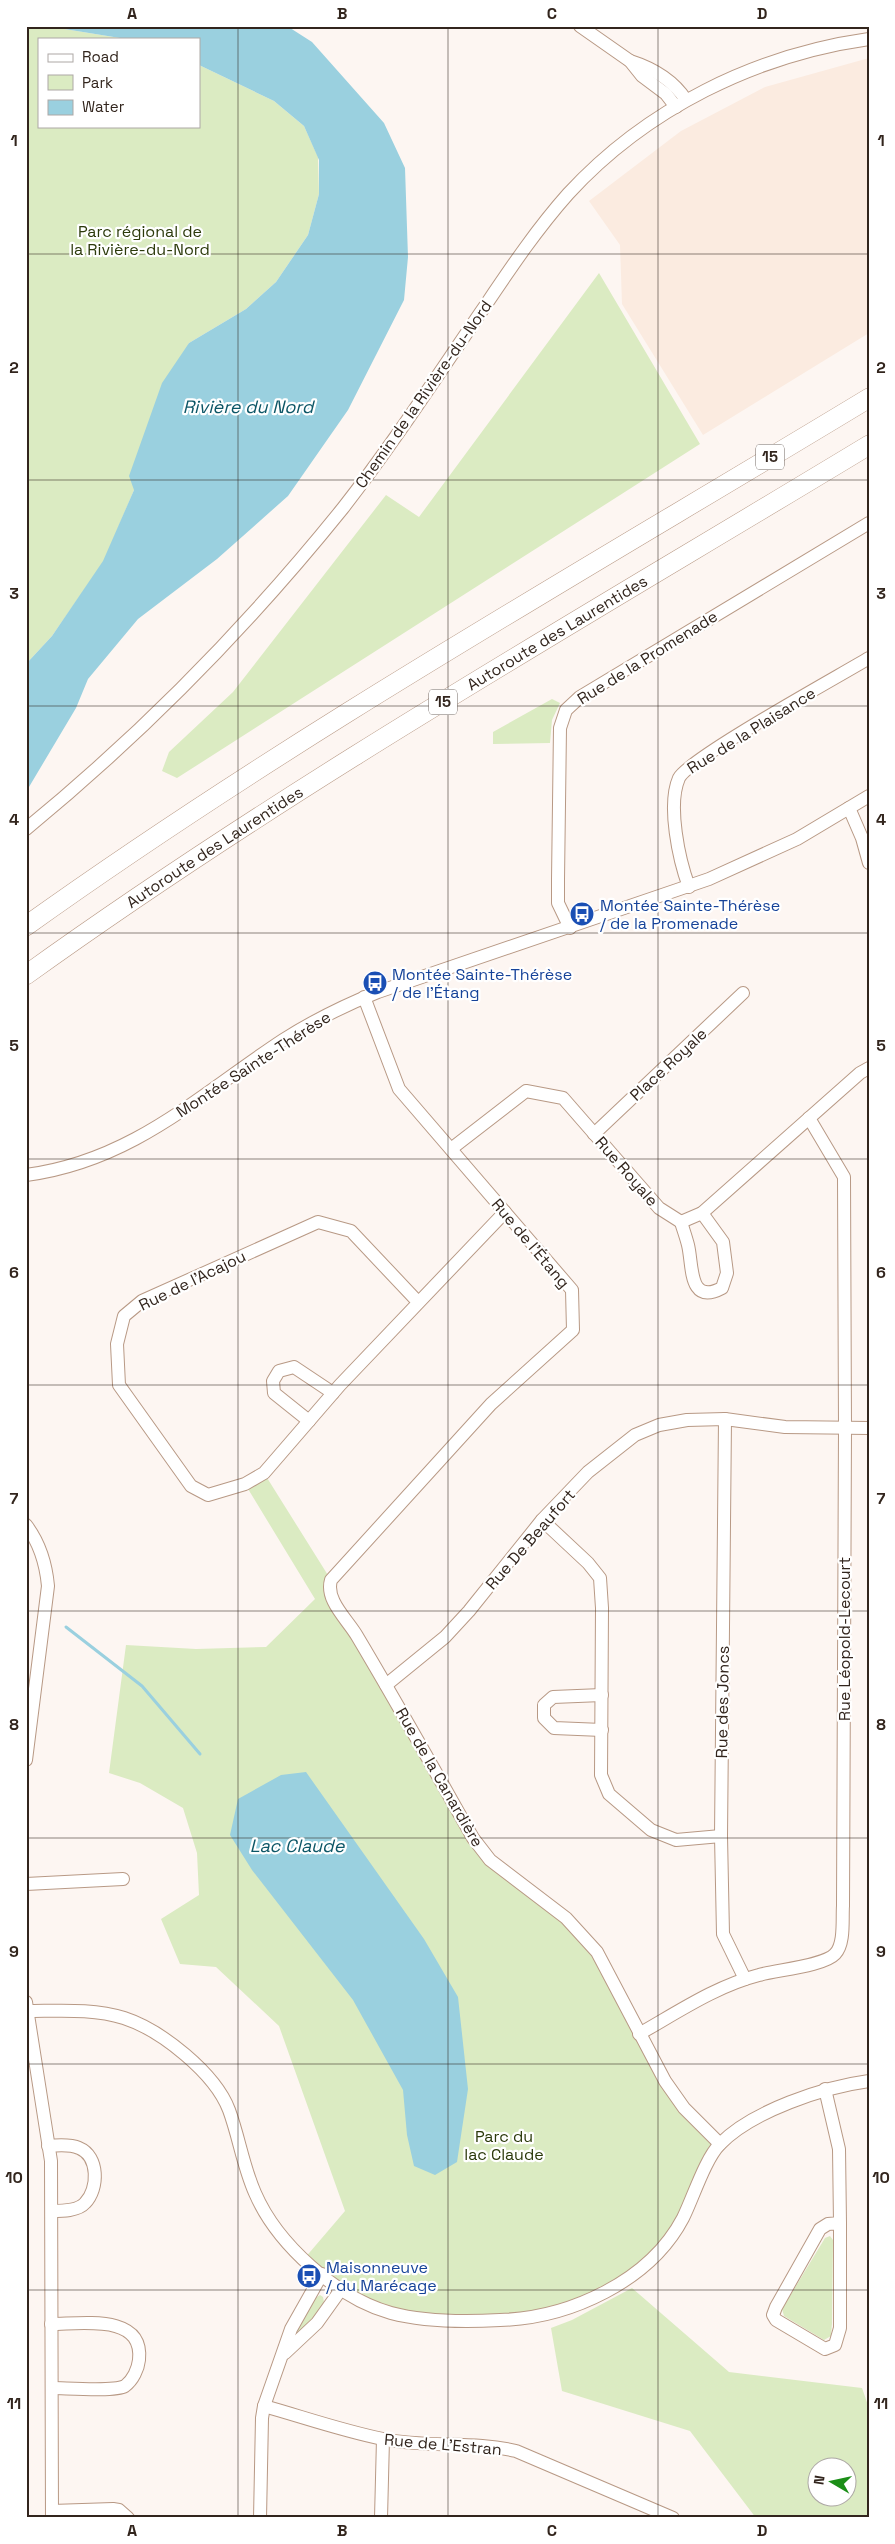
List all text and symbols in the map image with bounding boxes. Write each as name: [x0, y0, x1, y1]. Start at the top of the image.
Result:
text: A: [127, 3, 137, 24]
text: B: [337, 3, 347, 24]
text: C: [547, 3, 557, 24]
text: D: [757, 3, 767, 24]
legend: [38, 38, 200, 128]
text: Road: [82, 47, 119, 66]
text: Park: [82, 73, 113, 92]
text: Water: [82, 97, 125, 116]
text: 1: [10, 130, 18, 151]
text: 1: [877, 130, 885, 151]
park label: Parc régional de la Rivière-du-Nord: [70, 221, 210, 260]
street label: Chemin de la Rivière-du-Nord: [350, 296, 496, 492]
text: 2: [9, 357, 19, 378]
text: 2: [876, 357, 886, 378]
water label: Rivière du Nord: [183, 395, 316, 418]
road number: 15: [756, 444, 784, 470]
street label: Autoroute des Laurentides: [463, 570, 651, 695]
text: 3: [9, 583, 19, 604]
text: 3: [876, 583, 886, 604]
street label: Rue de la Promenade: [573, 606, 721, 709]
street label: Rue de la Plaisance: [683, 682, 819, 778]
road number: 15: [429, 690, 457, 714]
street label: Autoroute des Laurentides: [122, 781, 307, 913]
text: 4: [9, 809, 19, 830]
text: 4: [876, 809, 886, 830]
place label: Montée Sainte-Thérèse / de la Promenade: [600, 895, 780, 934]
bus stop icon: Montée Sainte-Thérèse / de la Promenade: [569, 901, 595, 927]
place label: Montée Sainte-Thérèse / de l'Étang: [392, 964, 572, 1003]
bus stop icon: Montée Sainte-Thérèse / de l'Étang: [362, 970, 388, 996]
street label: Montée Sainte-Thérèse: [172, 1007, 335, 1122]
street label: Place Royale: [625, 1023, 711, 1105]
text: 5: [9, 1035, 19, 1056]
text: 5: [876, 1035, 886, 1056]
street label: Rue Royale: [591, 1132, 663, 1211]
street label: Rue de l'Étang: [487, 1194, 574, 1293]
street label: Rue de l'Acajou: [135, 1246, 249, 1315]
text: 6: [9, 1262, 19, 1283]
text: 6: [876, 1262, 886, 1283]
street label: Rue De Beaufort: [481, 1485, 580, 1594]
text: 7: [10, 1488, 19, 1509]
text: 7: [877, 1488, 886, 1509]
street label: Rue Léopold-Lecourt: [834, 1557, 855, 1721]
street label: Rue des Joncs: [711, 1646, 734, 1758]
street label: Rue de la Canardière: [391, 1704, 488, 1851]
text: 8: [9, 1714, 19, 1735]
text: 8: [876, 1714, 886, 1735]
water label: Lac Claude: [250, 1834, 346, 1857]
text: 9: [9, 1941, 19, 1962]
text: 9: [876, 1941, 886, 1962]
park label: Parc du lac Claude: [464, 2126, 544, 2165]
text: 10: [5, 2167, 23, 2188]
text: 10: [872, 2167, 890, 2188]
place label: Maisonneuve / du Marécage: [326, 2257, 437, 2296]
bus stop icon: Maisonneuve / du Marécage: [296, 2263, 322, 2289]
text: 11: [7, 2393, 21, 2414]
text: 11: [874, 2393, 888, 2414]
street label: Rue de L'Estran: [383, 2429, 503, 2460]
north arrow: [808, 2456, 858, 2506]
text: N: [810, 2474, 829, 2486]
text: A: [127, 2520, 137, 2541]
text: B: [337, 2520, 347, 2541]
text: C: [547, 2520, 557, 2541]
text: D: [757, 2520, 767, 2541]

